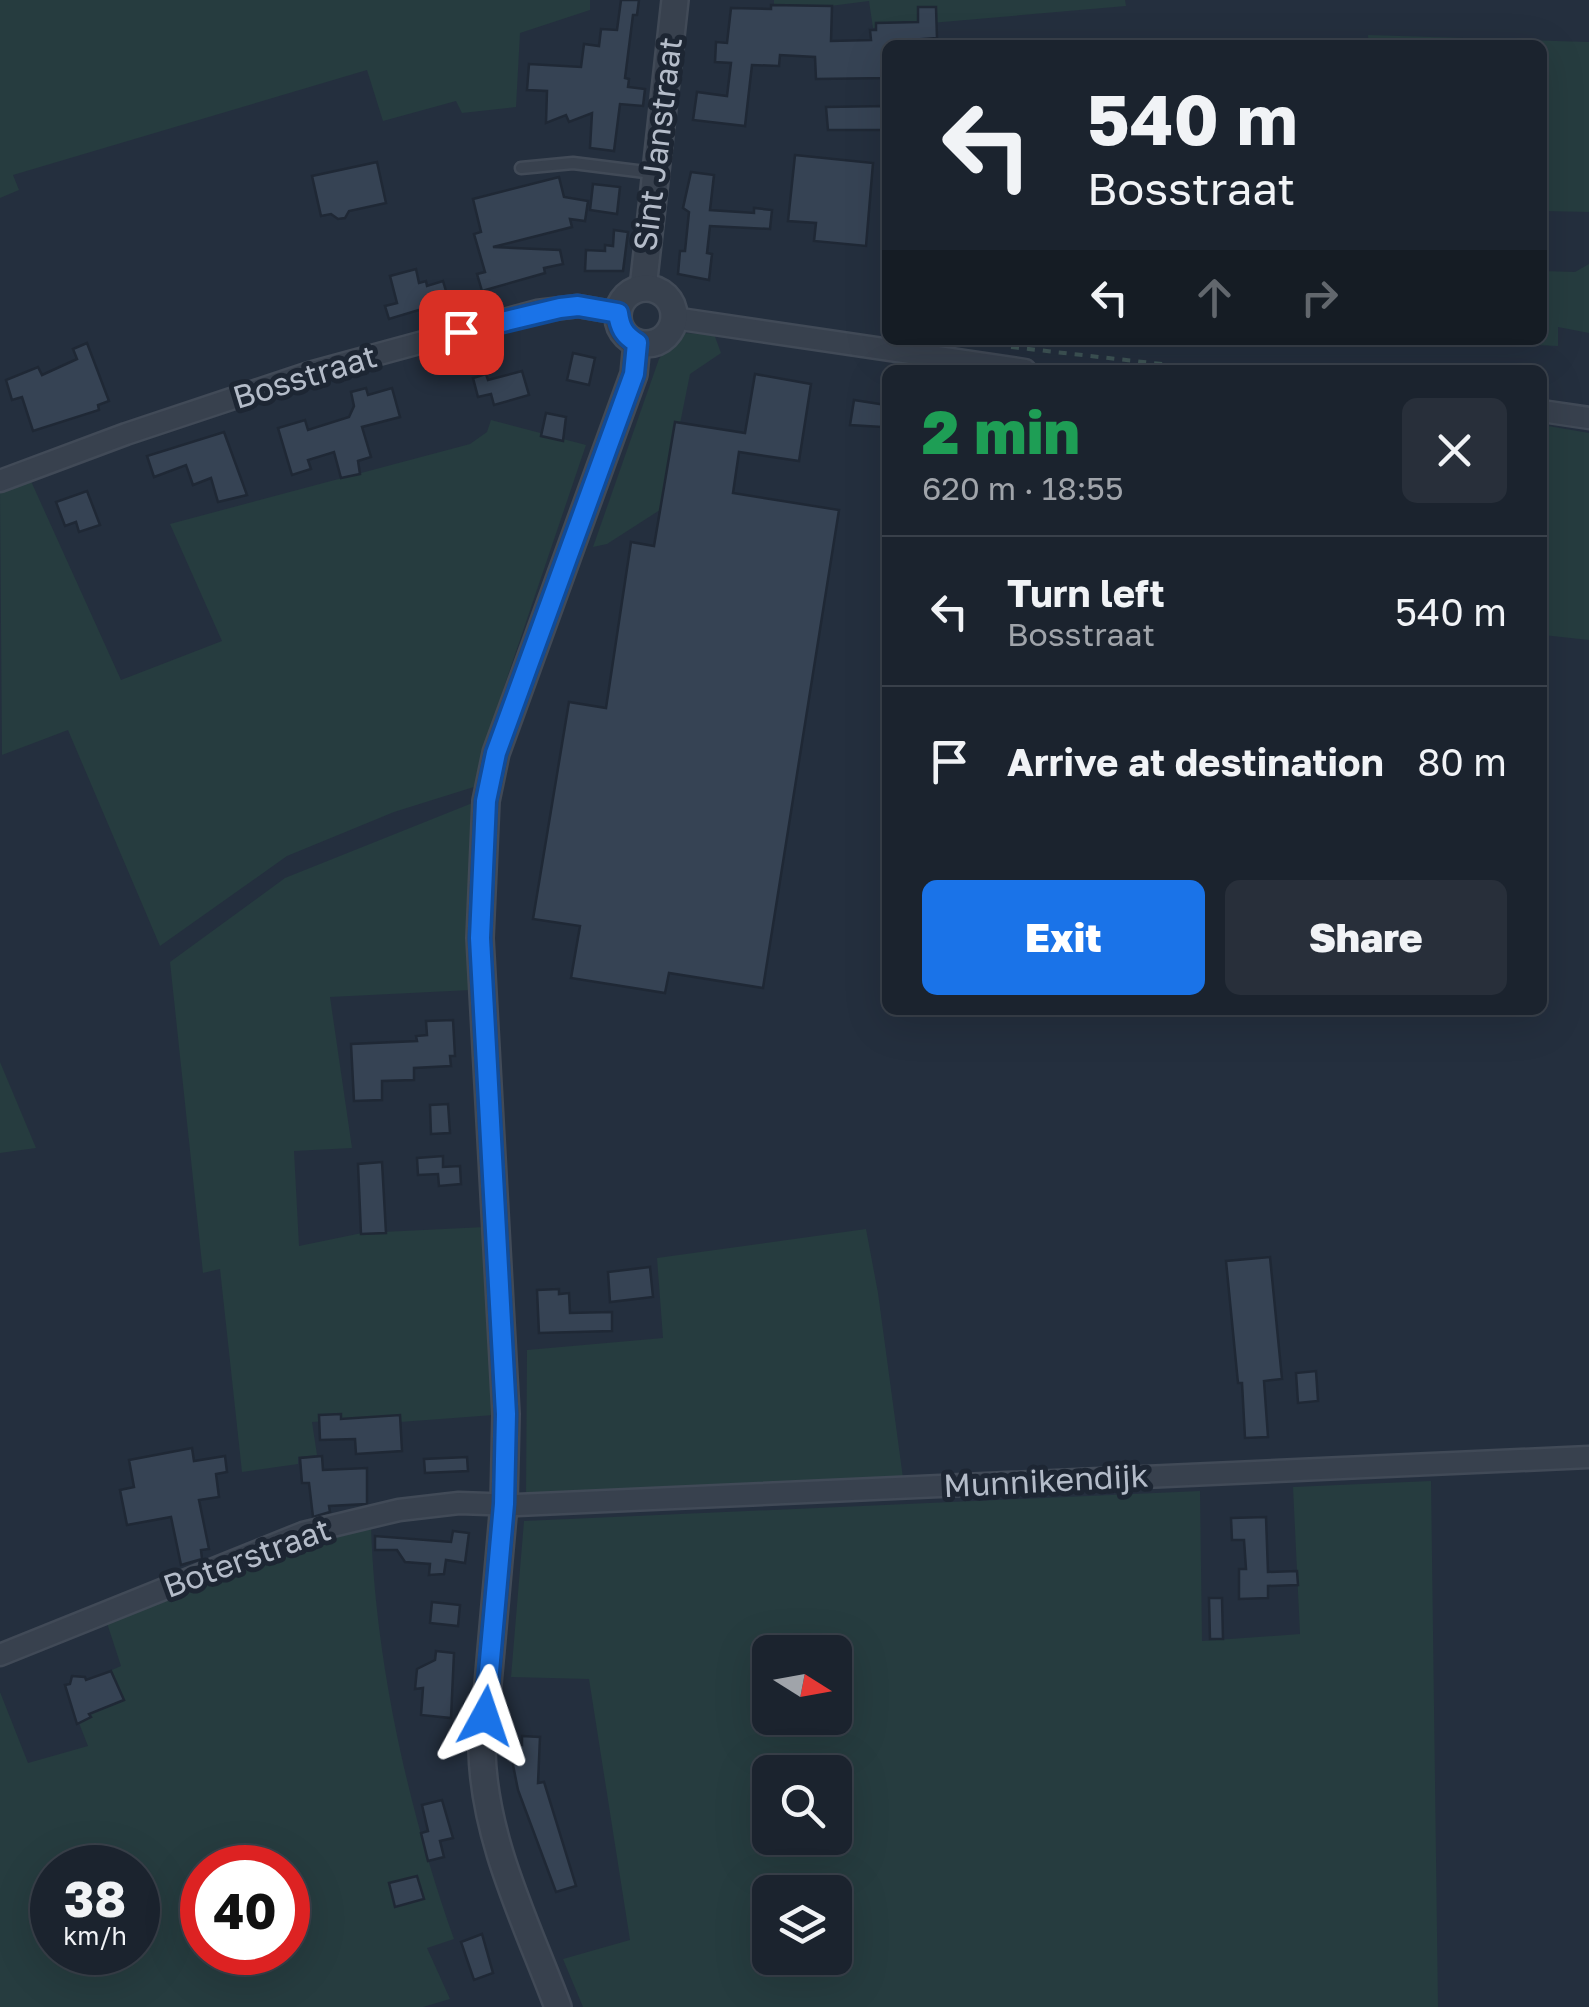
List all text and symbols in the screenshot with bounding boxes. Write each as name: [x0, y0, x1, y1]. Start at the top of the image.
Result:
street label: Sint Janstraat: [625, 35, 689, 253]
text: 540 m: [1087, 76, 1298, 160]
icon: left: [922, 80, 1052, 210]
text: Bosstraat: [1087, 161, 1295, 215]
icon: left: [1082, 270, 1137, 325]
icon: ahead: [1187, 270, 1242, 325]
icon: right: [1292, 270, 1347, 325]
pin: [419, 290, 504, 375]
icon: arrive: [434, 305, 489, 360]
street label: Bosstraat: [228, 336, 381, 416]
text: 2 min: [922, 395, 1080, 467]
button: close: [1402, 398, 1507, 503]
text: 620 m · 18:55: [922, 469, 1123, 507]
text: Turn left: [1007, 570, 1165, 615]
icon: left: [922, 584, 977, 639]
text: 540 m: [1395, 589, 1507, 634]
text: Bosstraat: [1007, 615, 1155, 653]
icon: arrive: [922, 734, 977, 789]
text: Arrive at destination: [1007, 739, 1384, 784]
text: 80 m: [1417, 739, 1507, 784]
button: Exit: [922, 880, 1205, 995]
button: Share: [1225, 880, 1507, 995]
street label: Munnikendijk: [942, 1456, 1150, 1504]
street label: Boterstraat: [158, 1509, 335, 1605]
north arrow: [752, 1635, 852, 1735]
map controls: [752, 1635, 852, 1975]
position arrow: [433, 1664, 537, 1768]
button: search: [752, 1755, 852, 1855]
speed limit sign: 40: [180, 1845, 310, 1975]
text: 38: [64, 1868, 126, 1928]
button: layers: [752, 1875, 852, 1975]
text: km/h: [63, 1920, 127, 1951]

